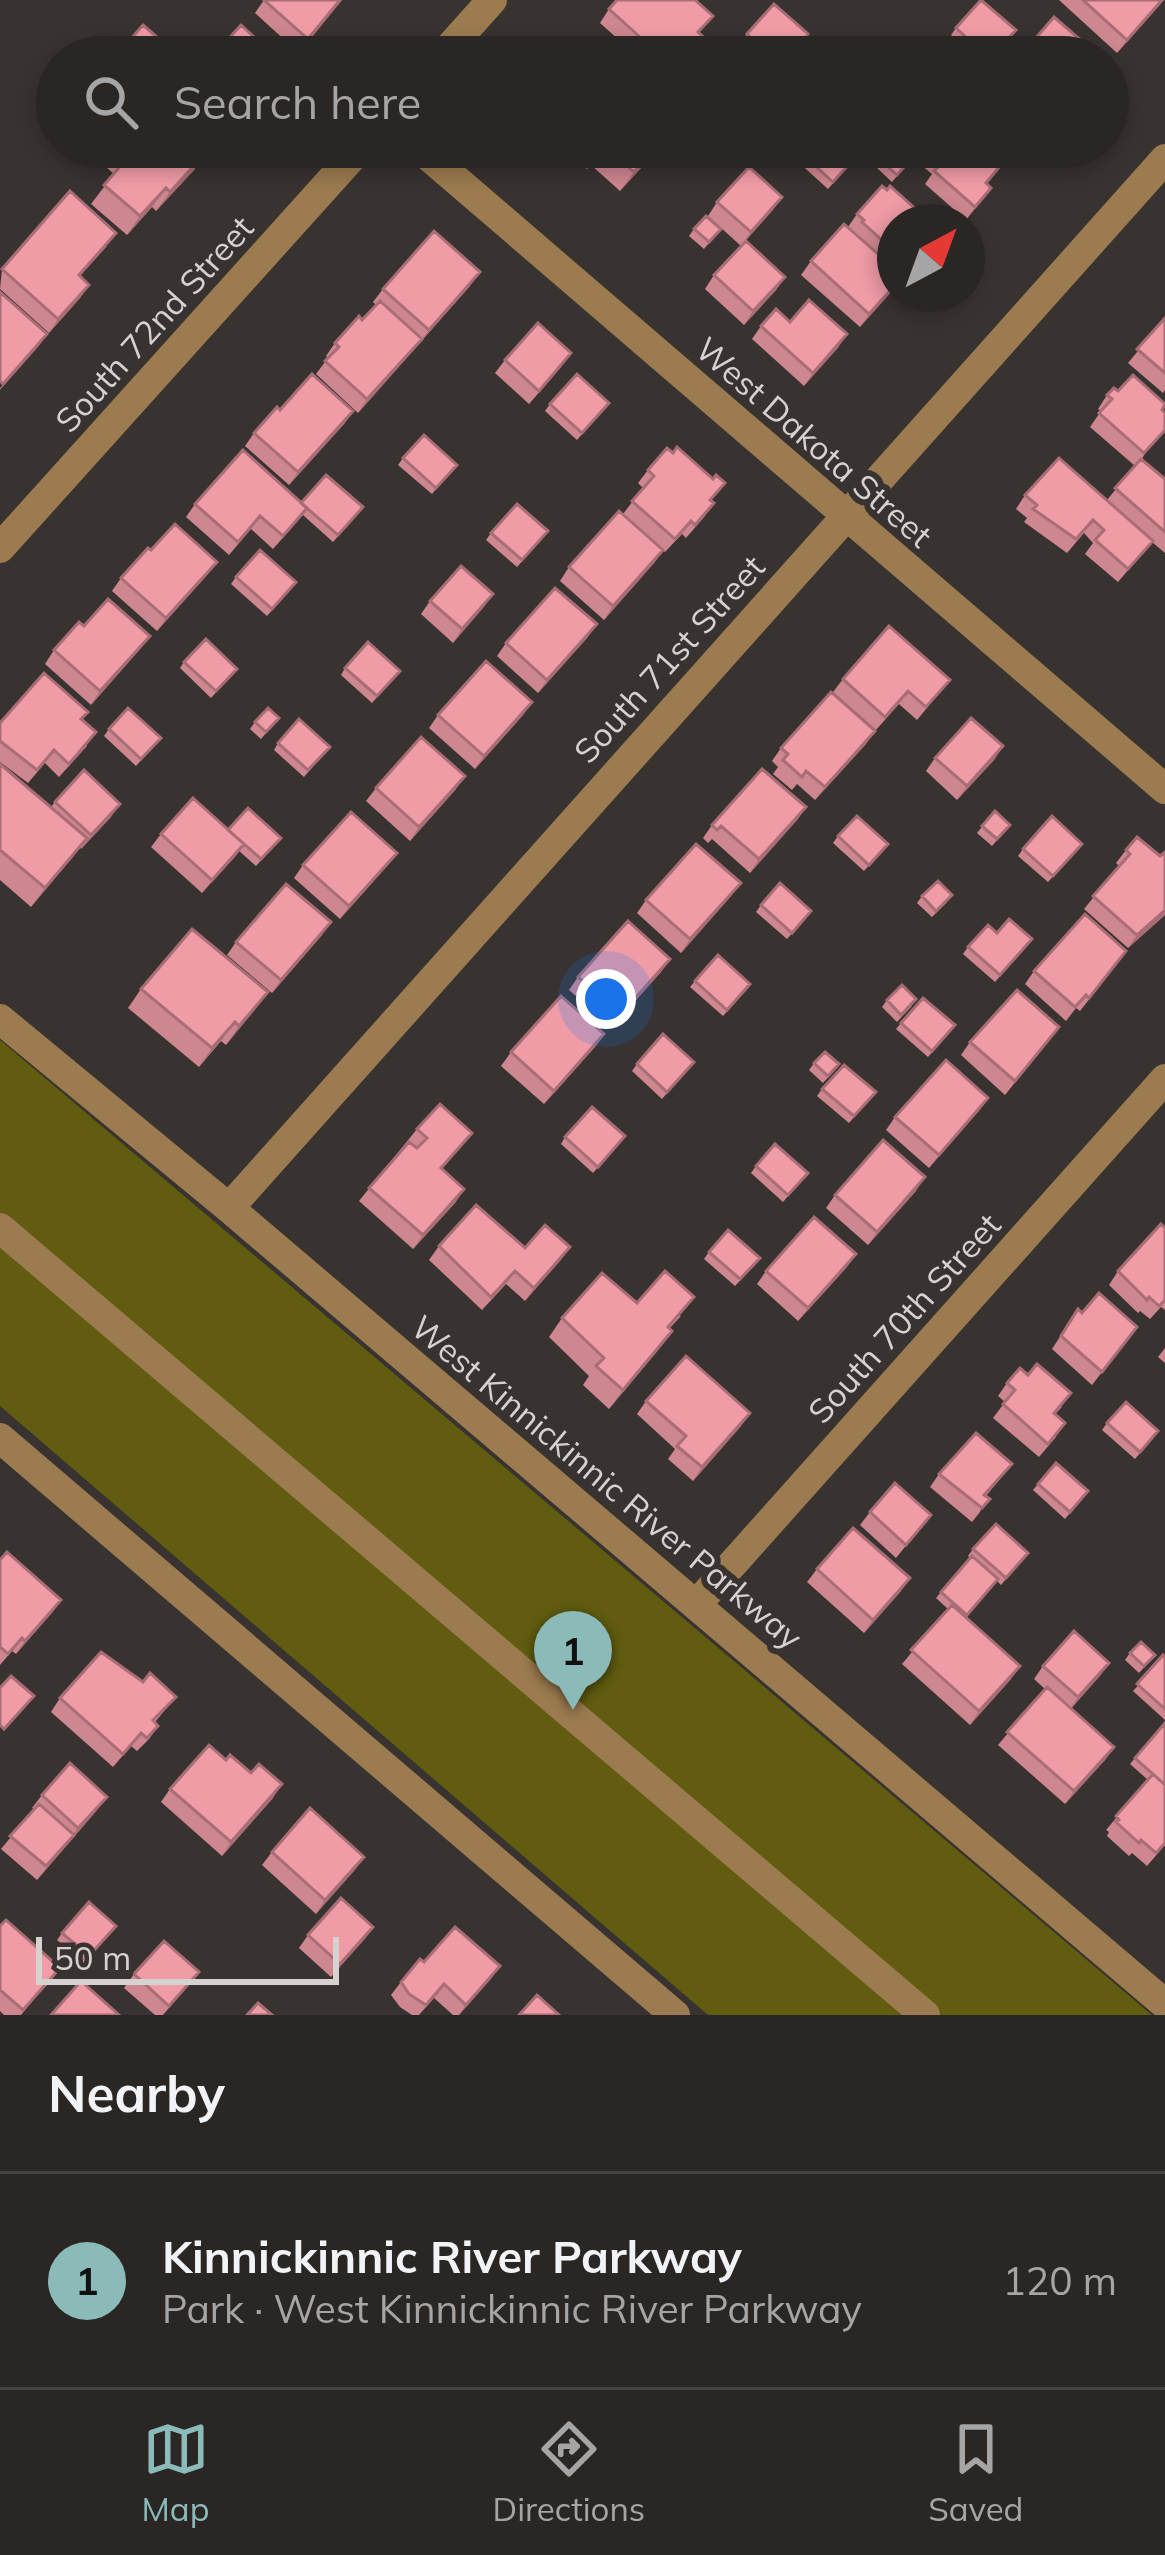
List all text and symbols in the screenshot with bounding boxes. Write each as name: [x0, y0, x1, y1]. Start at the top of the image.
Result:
search box: [36, 36, 1129, 168]
icon: search: [78, 69, 144, 135]
text: Search here: [174, 74, 421, 130]
north arrow: [877, 204, 985, 312]
street label: South 72nd Street: [46, 207, 261, 440]
street label: West Dakota Street: [688, 328, 941, 556]
street label: South 71st Street: [565, 546, 773, 771]
your location: [576, 969, 636, 1029]
street label: South 70th Street: [799, 1204, 1009, 1431]
street label: West Kinnickinnic River Parkway: [403, 1306, 812, 1658]
pin: 1: [534, 1611, 612, 1710]
scale bar: [36, 1931, 339, 1984]
text: 50 m: [54, 1937, 131, 1978]
text: Nearby: [48, 2061, 225, 2125]
text: Kinnickinnic River Parkway: [162, 2228, 742, 2284]
text: 1: [75, 2256, 99, 2305]
text: 120 m: [1002, 2256, 1117, 2305]
text: Park · West Kinnickinnic River Parkway: [162, 2284, 862, 2333]
tab: Map: [142, 2416, 209, 2529]
tab: Directions: [493, 2416, 645, 2529]
tab: Saved: [928, 2416, 1023, 2529]

